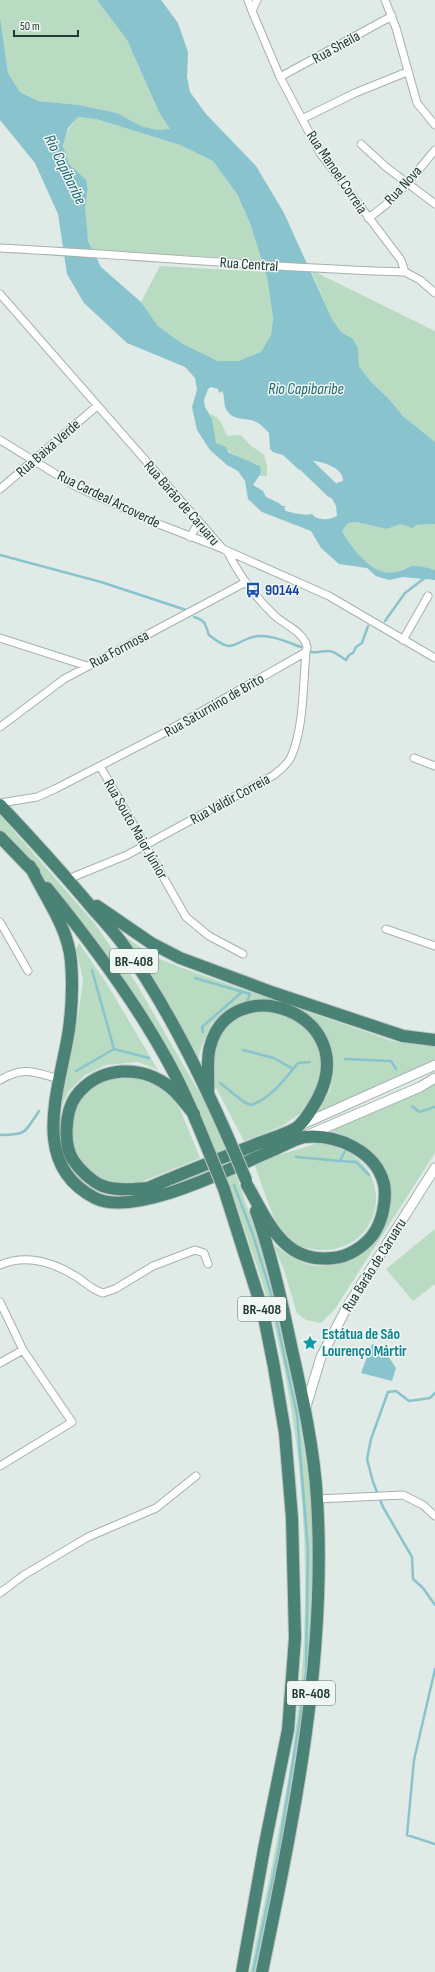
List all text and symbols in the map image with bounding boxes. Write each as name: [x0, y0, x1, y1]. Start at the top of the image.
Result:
scale bar: [14, 12, 78, 38]
text: 50 m: [20, 19, 40, 34]
street label: Rua Sheila: [309, 27, 364, 68]
street label: Rua Manoel Correia: [302, 127, 371, 218]
water label: Rio Capibaribe: [40, 132, 90, 208]
street label: Rua Nova: [381, 162, 426, 209]
street label: Rua Central: [219, 253, 279, 276]
water label: Rio Capibaribe: [268, 380, 344, 399]
street label: Rua Baixa Verde: [12, 415, 84, 481]
street label: Rua Barão de Caruaru: [139, 457, 224, 550]
street label: Rua Cardeal Arcoverde: [54, 466, 163, 533]
bus stop icon: 90144: [244, 581, 262, 599]
place label: 90144: [265, 581, 299, 600]
street label: Rua Formosa: [86, 626, 152, 673]
street label: Rua Saturnino de Brito: [161, 669, 268, 742]
street label: Rua Valdir Correia: [187, 770, 274, 829]
street label: Rua Souto Maior Júnior: [99, 776, 172, 883]
road number: BR-408: [110, 949, 158, 973]
street label: Rua Barão de Caruaru: [338, 1215, 411, 1316]
road number: BR-408: [238, 1297, 286, 1321]
place label: Estátua de São Lourenço Mártir: [322, 1325, 407, 1361]
place icon: Estátua de São Lourenço Mártir: [301, 1334, 319, 1352]
road number: BR-408: [287, 1681, 335, 1705]

